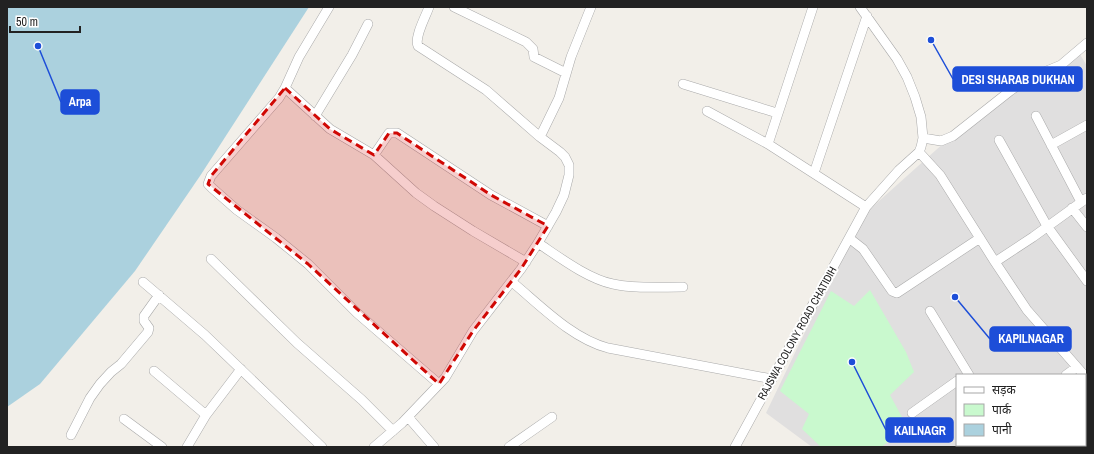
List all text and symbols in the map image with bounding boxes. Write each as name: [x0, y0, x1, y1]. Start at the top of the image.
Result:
scale bar: [10, 8, 80, 34]
text: 50 m: [16, 14, 38, 30]
callout: DESI SHARAB DUKHAN: [953, 67, 1082, 91]
text: DESI SHARAB DUKHAN: [961, 72, 1075, 88]
callout: Arpa: [61, 90, 99, 114]
text: Arpa: [69, 94, 92, 110]
street label: RAJSWA COLONY ROAD CHATIDIH: [754, 264, 840, 402]
callout: KAPILNAGAR: [990, 327, 1071, 351]
text: KAPILNAGAR: [998, 331, 1064, 347]
legend: [956, 374, 1086, 446]
text: सड़क: [992, 382, 1017, 398]
text: पार्क: [992, 402, 1012, 418]
callout: KAILNAGR: [886, 418, 953, 442]
text: पानी: [992, 422, 1013, 438]
text: KAILNAGR: [894, 423, 946, 439]

